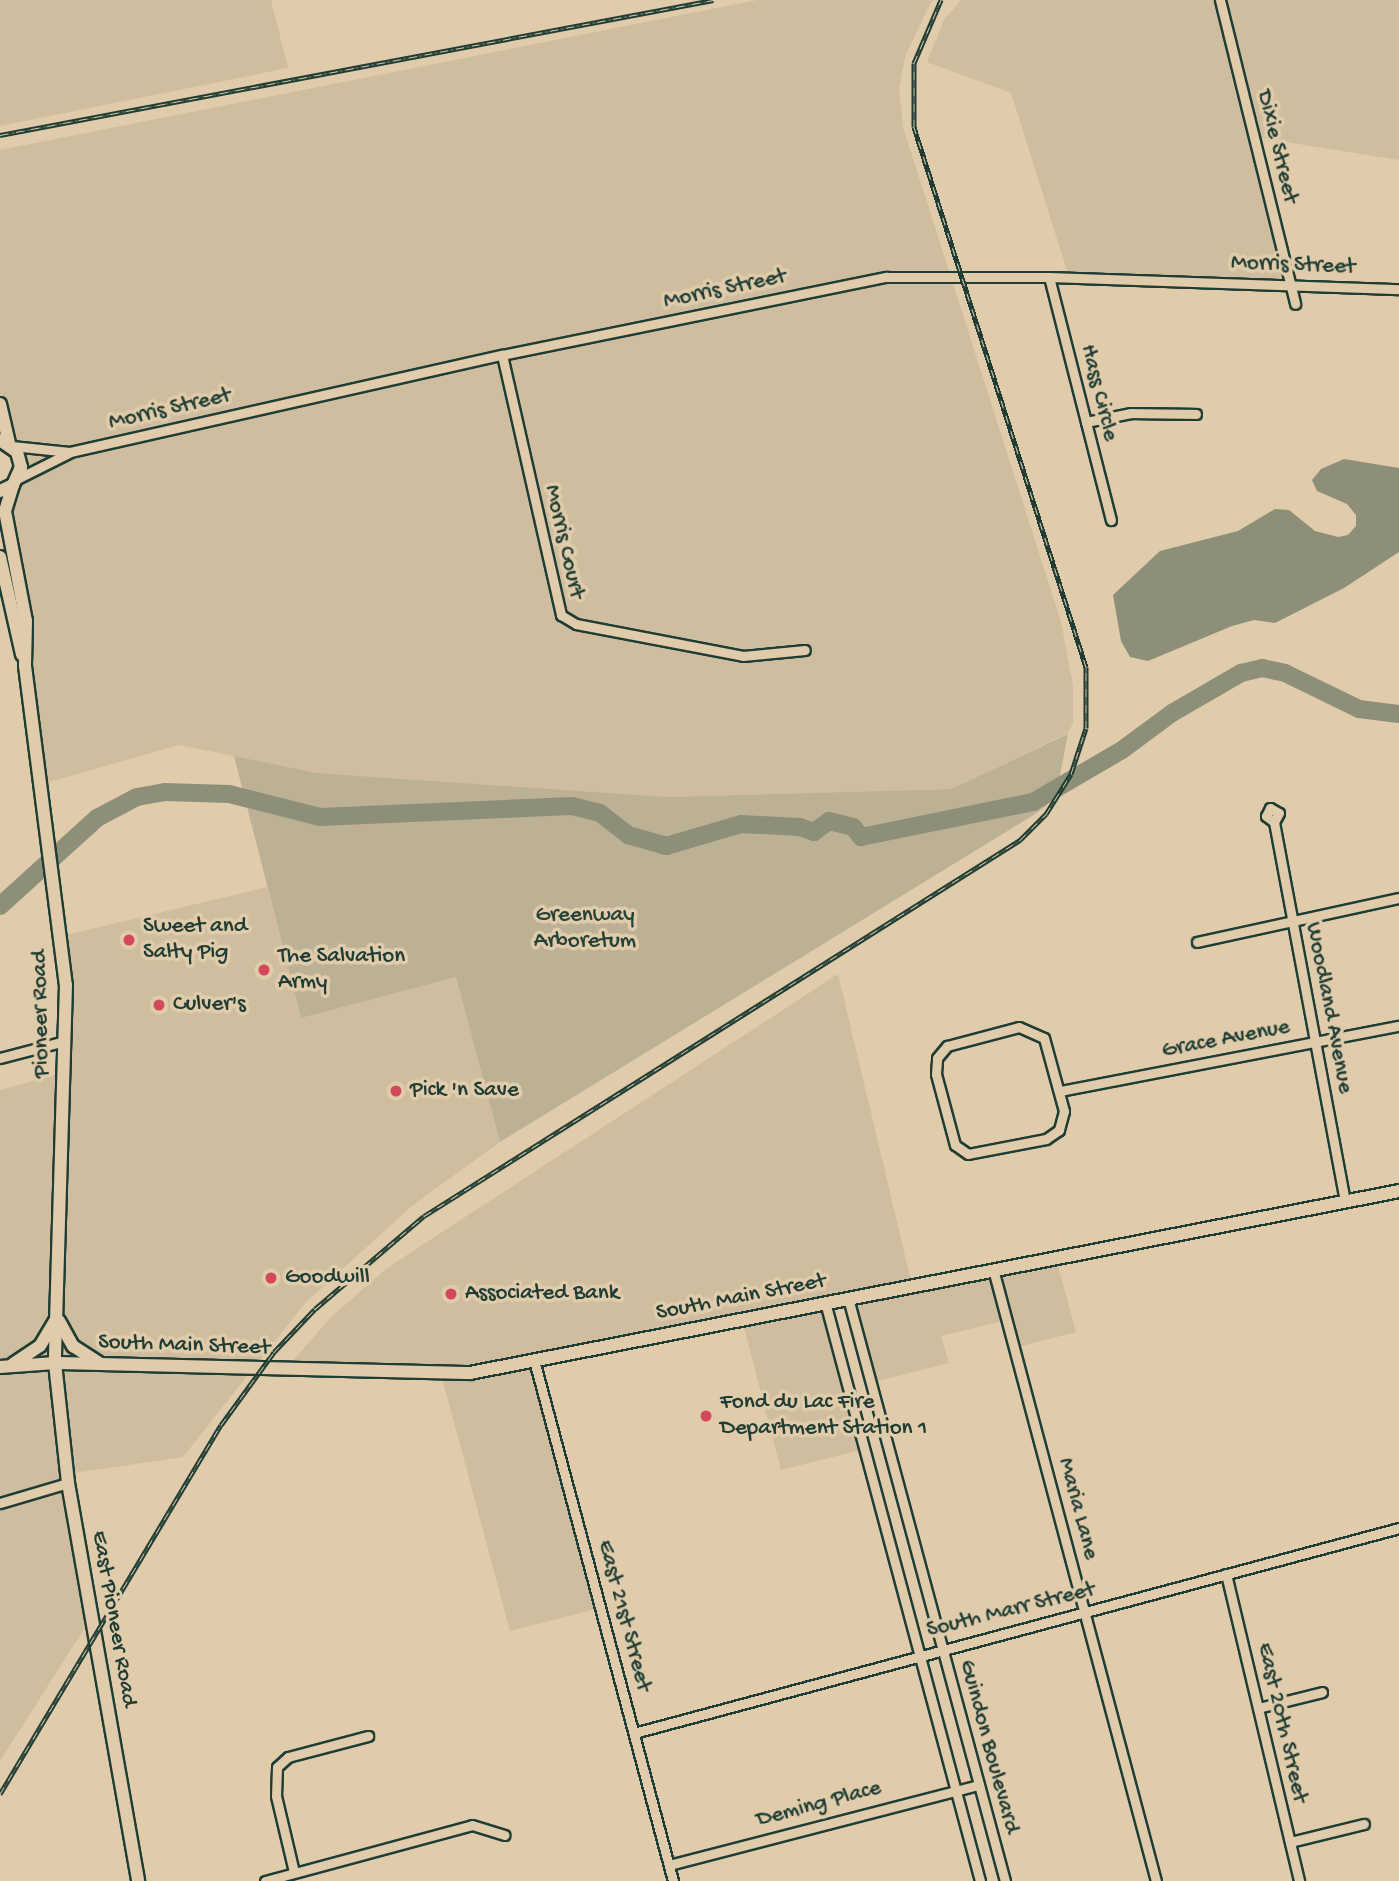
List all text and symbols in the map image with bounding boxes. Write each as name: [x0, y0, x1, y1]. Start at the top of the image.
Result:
street label: Dixie Street: [1249, 88, 1303, 206]
street label: Morris Street: [1230, 250, 1356, 282]
street label: Morris Street: [661, 264, 789, 316]
street label: Hass Circle: [1073, 342, 1123, 444]
street label: Morris Street: [106, 383, 234, 437]
street label: Morris Court: [537, 482, 589, 602]
park label: Greenway Arboretum: [534, 902, 636, 956]
place label: Sweet and Salty Pig: [143, 913, 247, 967]
street label: Woodland Avenue: [1298, 920, 1358, 1096]
marker: Sweet and Salty Pig: [121, 932, 137, 948]
place label: The Salvation Army: [278, 943, 405, 997]
street label: Pioneer Road: [27, 950, 57, 1078]
marker: The Salvation Army: [256, 962, 272, 978]
place label: Culver's: [173, 991, 246, 1019]
marker: Culver's: [151, 997, 167, 1013]
street label: Grace Avenue: [1160, 1014, 1292, 1066]
place label: Pick 'n Save: [410, 1077, 519, 1105]
marker: Pick 'n Save: [388, 1083, 404, 1099]
place label: Goodwill: [285, 1264, 370, 1292]
street label: South Main Street: [654, 1268, 828, 1328]
marker: Goodwill: [263, 1270, 279, 1286]
place label: Associated Bank: [465, 1280, 619, 1308]
marker: Associated Bank: [443, 1286, 459, 1302]
street label: South Main Street: [98, 1329, 270, 1363]
place label: Fond du Lac Fire Department Station 1: [720, 1389, 927, 1443]
marker: Fond du Lac Fire Department Station 1: [698, 1408, 714, 1424]
street label: Maria Lane: [1050, 1455, 1104, 1563]
street label: East Pioneer Road: [84, 1529, 142, 1709]
street label: East 21st Street: [590, 1537, 656, 1695]
street label: South Marr Street: [924, 1577, 1098, 1645]
street label: East 20th Street: [1249, 1640, 1313, 1806]
street label: Guindon Boulevard: [952, 1657, 1024, 1837]
street label: Deming Place: [754, 1775, 884, 1835]

